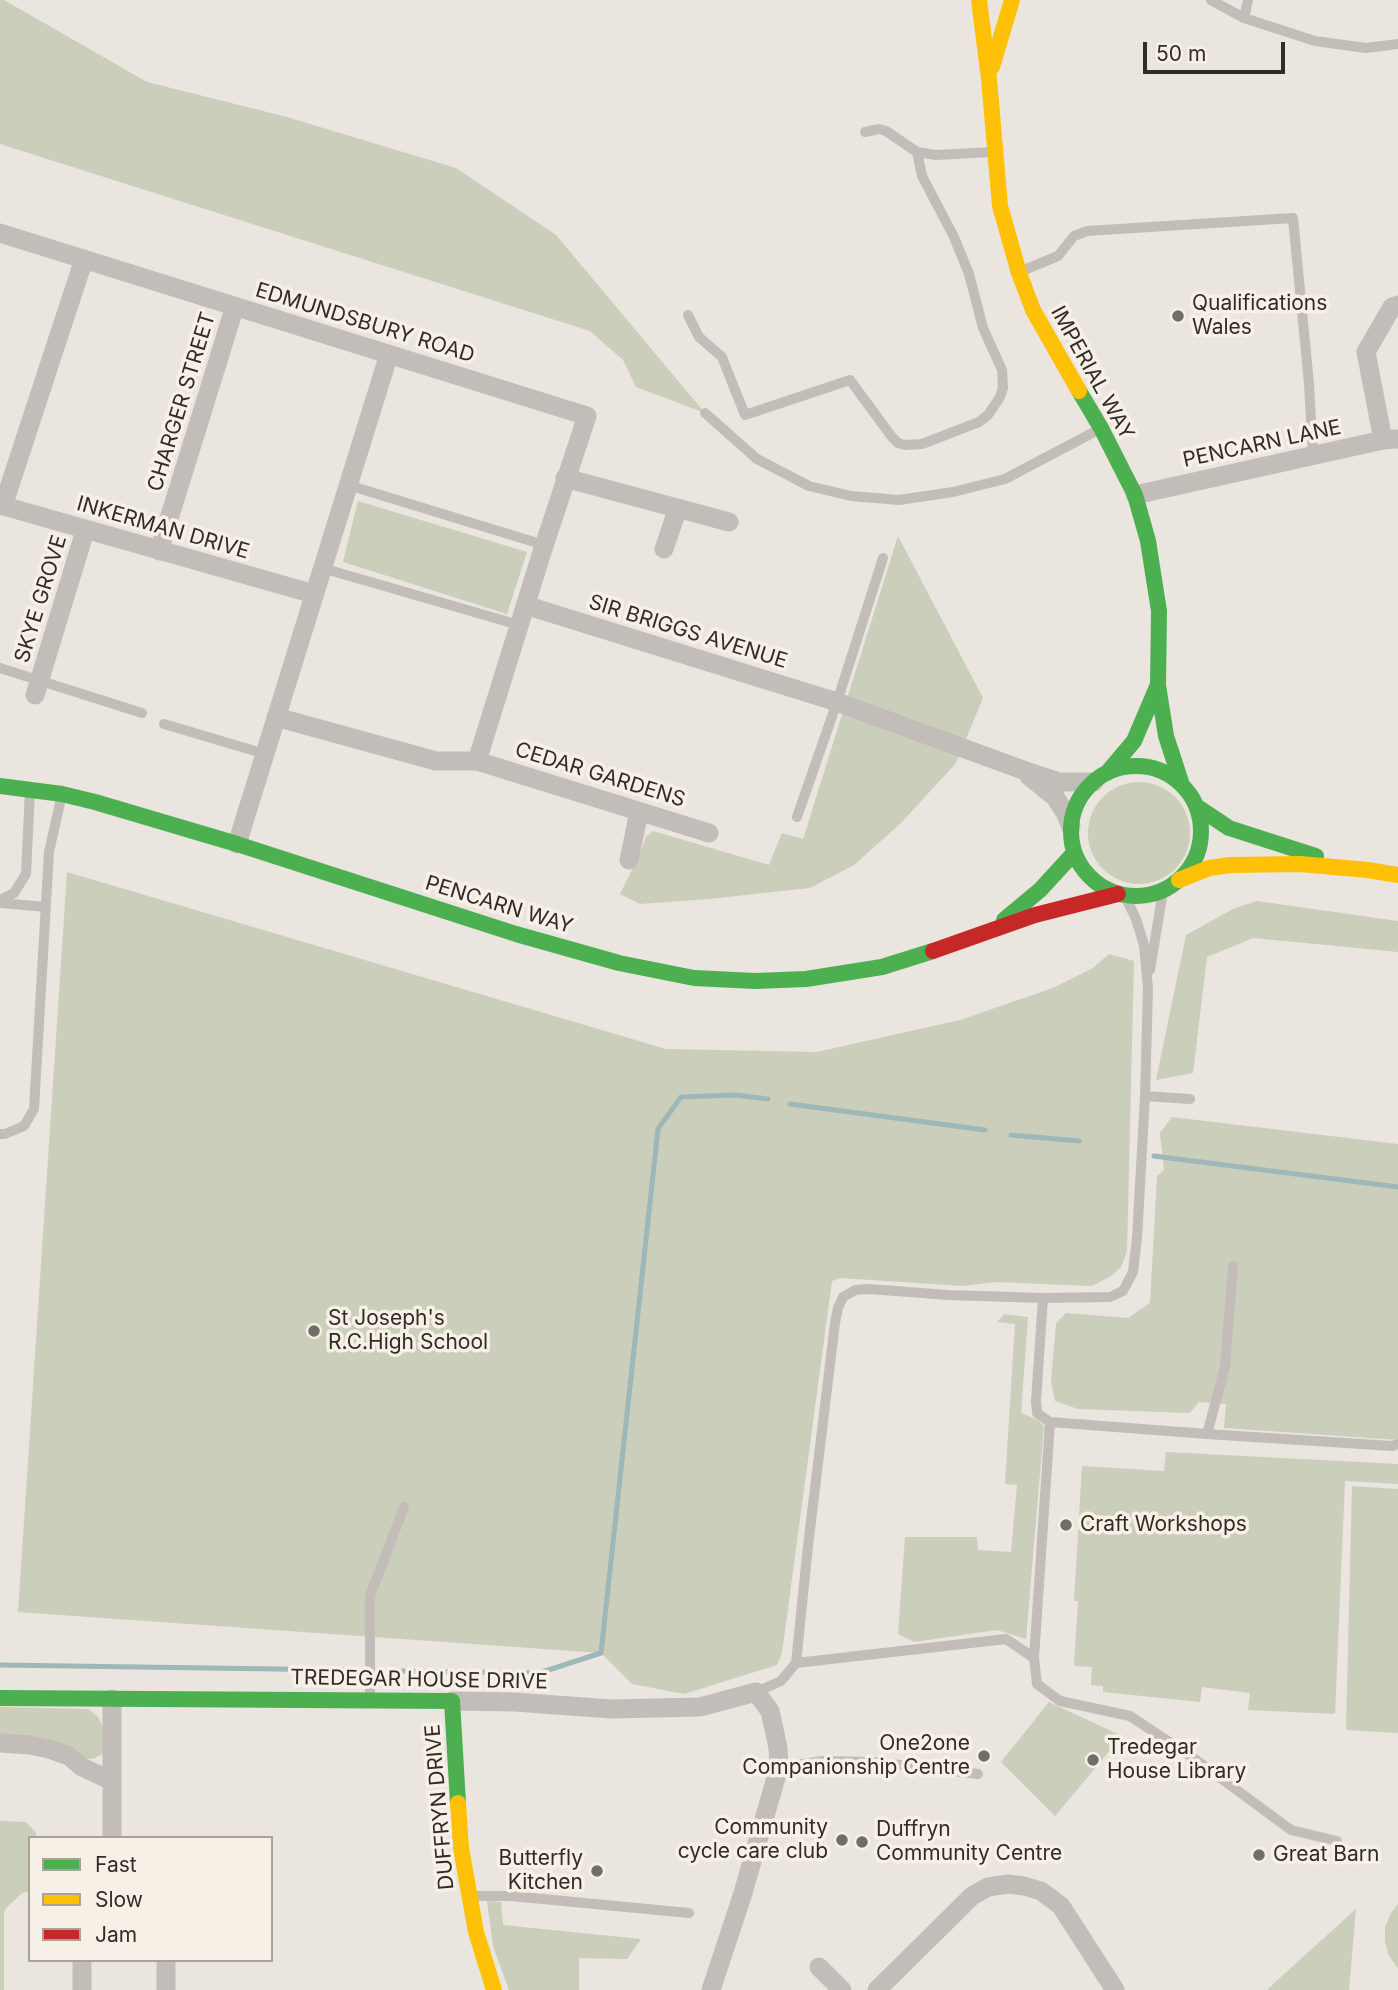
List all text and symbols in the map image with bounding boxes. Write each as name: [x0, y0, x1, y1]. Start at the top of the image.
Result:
scale bar: [1146, 28, 1288, 72]
text: 50 m: [1156, 41, 1206, 66]
street label: EDMUNDSBURY ROAD: [252, 278, 478, 368]
place label: Qualifications Wales: [1192, 291, 1327, 341]
street label: IMPERIAL WAY: [1045, 302, 1139, 444]
marker: Qualifications Wales: [1170, 308, 1186, 324]
street label: CHARGER STREET: [143, 309, 221, 495]
street label: PENCARN LANE: [1180, 415, 1344, 473]
street label: INKERMAN DRIVE: [74, 491, 252, 565]
street label: SKYE GROVE: [10, 532, 72, 666]
street label: SIR BRIGGS AVENUE: [586, 590, 790, 674]
street label: CEDAR GARDENS: [512, 737, 688, 813]
street label: PENCARN WAY: [422, 871, 576, 939]
place label: St Joseph's R.C.High School: [328, 1306, 488, 1356]
marker: St Joseph's R.C.High School: [306, 1323, 322, 1339]
place label: Craft Workshops: [1080, 1512, 1247, 1538]
marker: Craft Workshops: [1058, 1517, 1074, 1533]
street label: TREDEGAR HOUSE DRIVE: [290, 1665, 548, 1695]
street label: DUFFRYN DRIVE: [420, 1723, 460, 1891]
place label: One2one Companionship Centre: [742, 1731, 970, 1781]
place label: Tredegar House Library: [1107, 1735, 1246, 1785]
marker: One2one Companionship Centre: [976, 1748, 992, 1764]
marker: Tredegar House Library: [1085, 1752, 1101, 1768]
place label: Community cycle care club: [678, 1815, 828, 1865]
place label: Duffryn Community Centre: [876, 1817, 1062, 1867]
marker: Community cycle care club: [834, 1832, 850, 1848]
marker: Duffryn Community Centre: [854, 1834, 870, 1850]
legend: [28, 1836, 273, 1962]
place label: Great Barn: [1273, 1842, 1379, 1868]
place label: Butterfly Kitchen: [499, 1846, 583, 1896]
marker: Great Barn: [1251, 1847, 1267, 1863]
text: Fast: [95, 1852, 137, 1877]
marker: Butterfly Kitchen: [589, 1863, 605, 1879]
text: Slow: [95, 1887, 143, 1912]
text: Jam: [95, 1922, 137, 1947]

